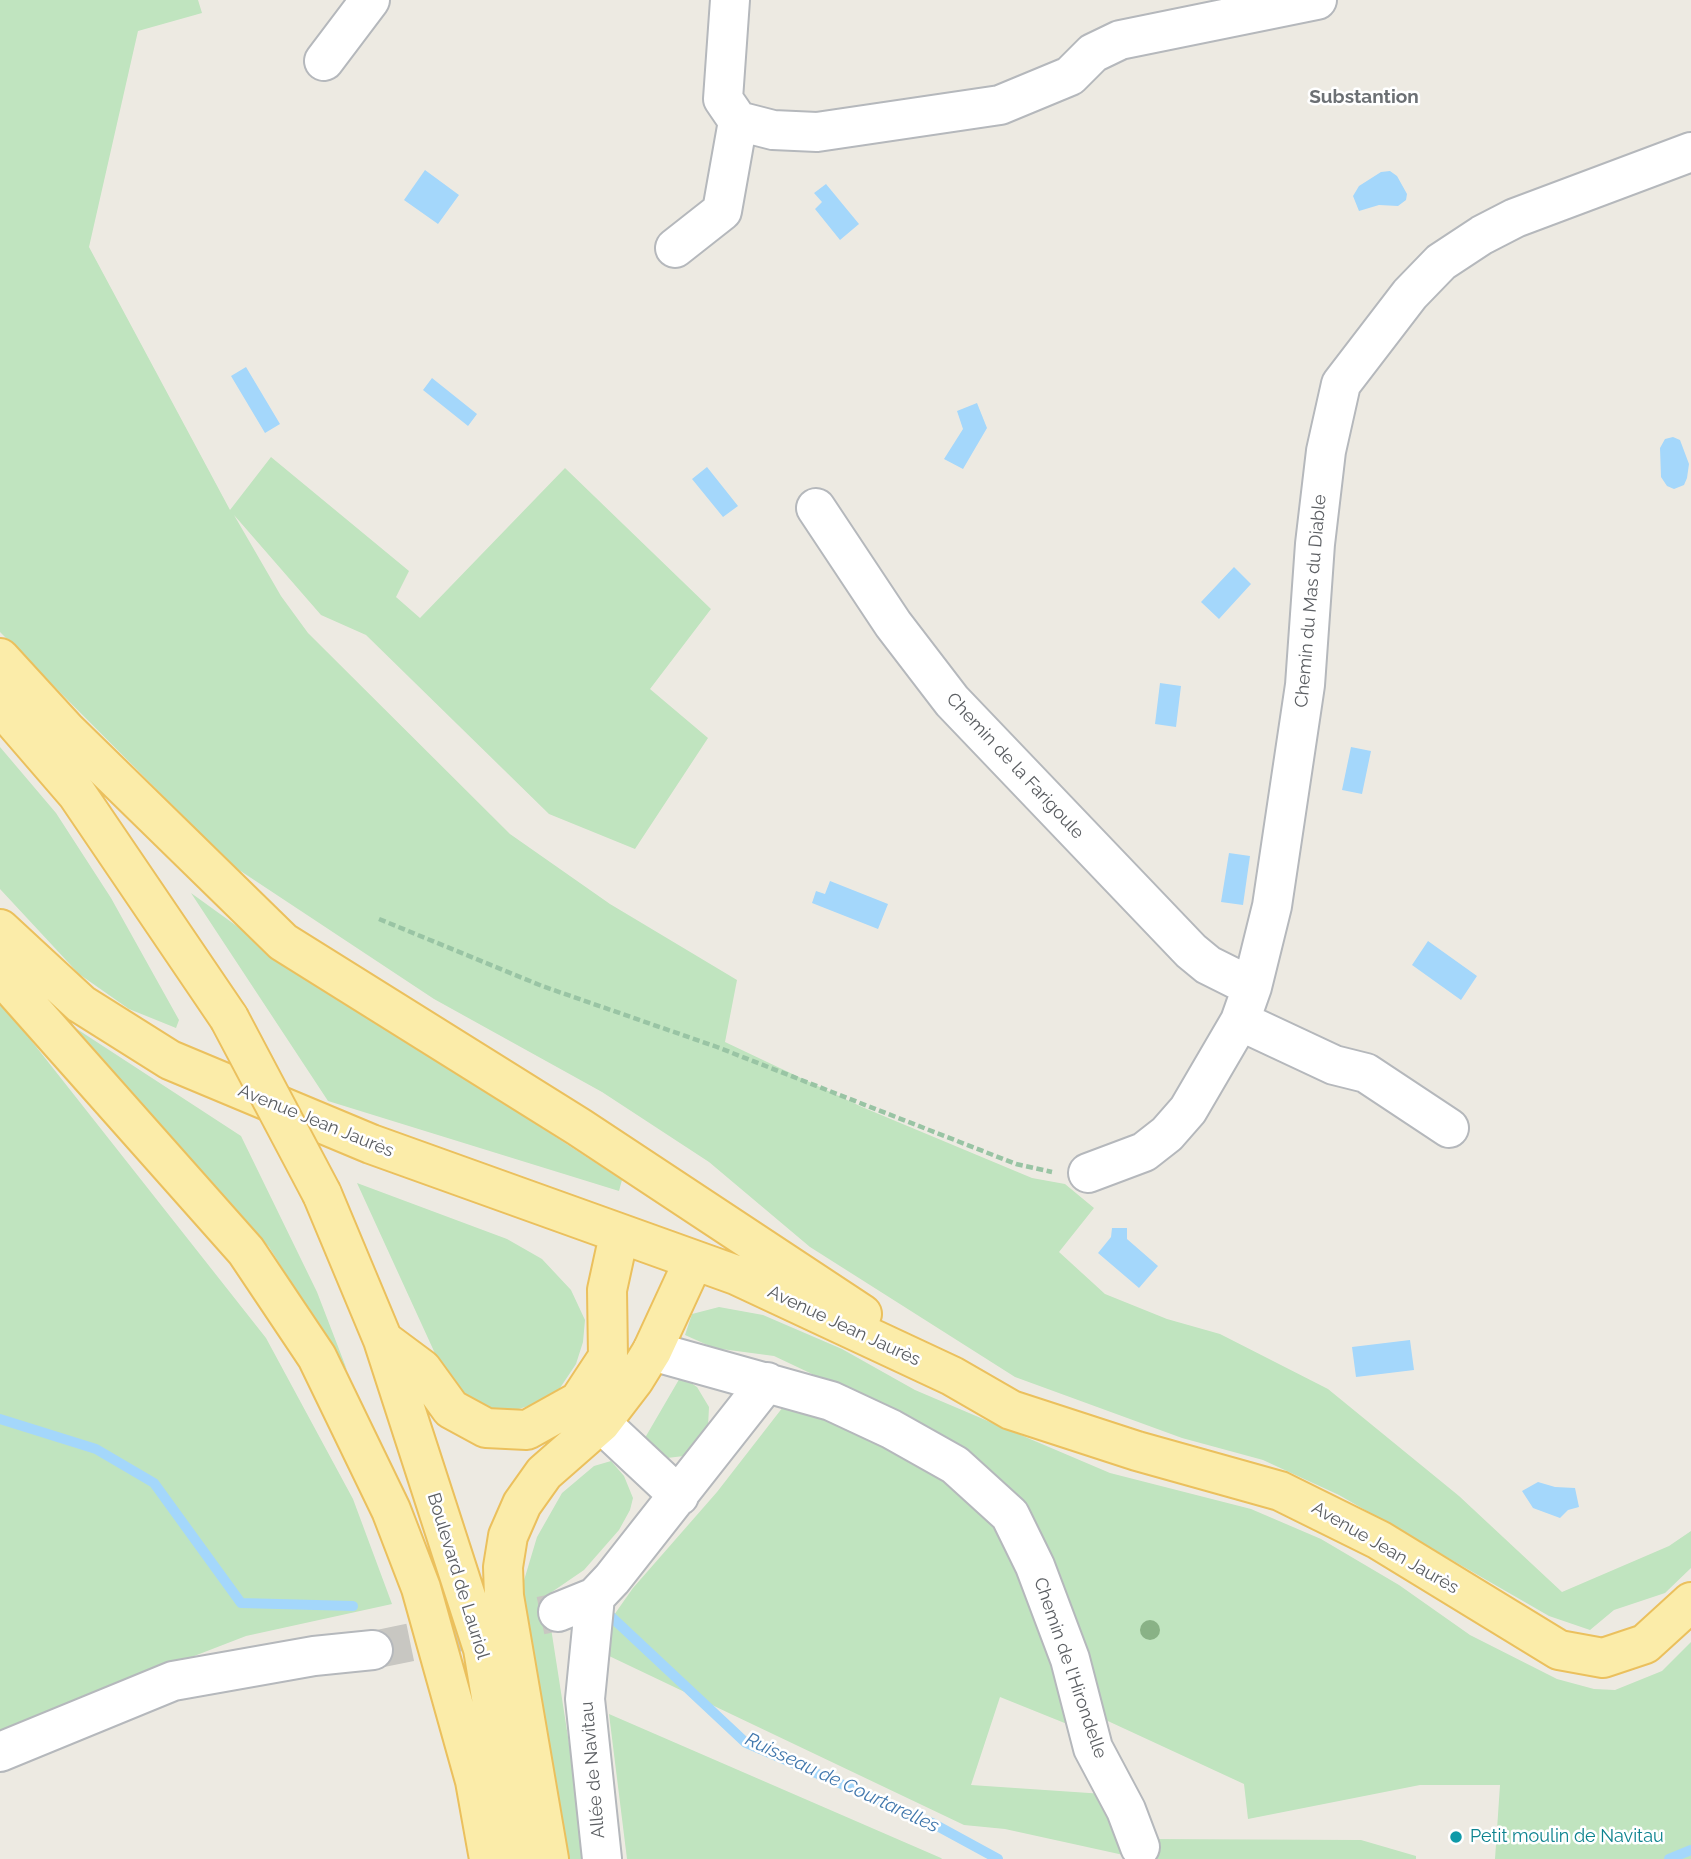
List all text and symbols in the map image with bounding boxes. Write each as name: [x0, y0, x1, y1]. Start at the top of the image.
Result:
district label: Substantion: [1309, 86, 1419, 108]
street label: Chemin du Mas du Diable: [1291, 494, 1331, 708]
street label: Chemin de la Farigoule: [942, 688, 1088, 844]
street label: Avenue Jean Jaurès: [235, 1080, 397, 1162]
street label: Avenue Jean Jaurès: [764, 1281, 924, 1371]
street label: Boulevard de Lauriol: [422, 1490, 494, 1662]
street label: Avenue Jean Jaurès: [1308, 1497, 1462, 1599]
street label: Chemin de l'Hirondelle: [1029, 1575, 1111, 1761]
street label: Allée de Navitau: [576, 1701, 610, 1839]
water label: Ruisseau de Courtarelles: [742, 1728, 942, 1838]
place label: Petit moulin de Navitau: [1470, 1826, 1664, 1848]
marker: Petit moulin de Navitau: [1448, 1829, 1464, 1845]

